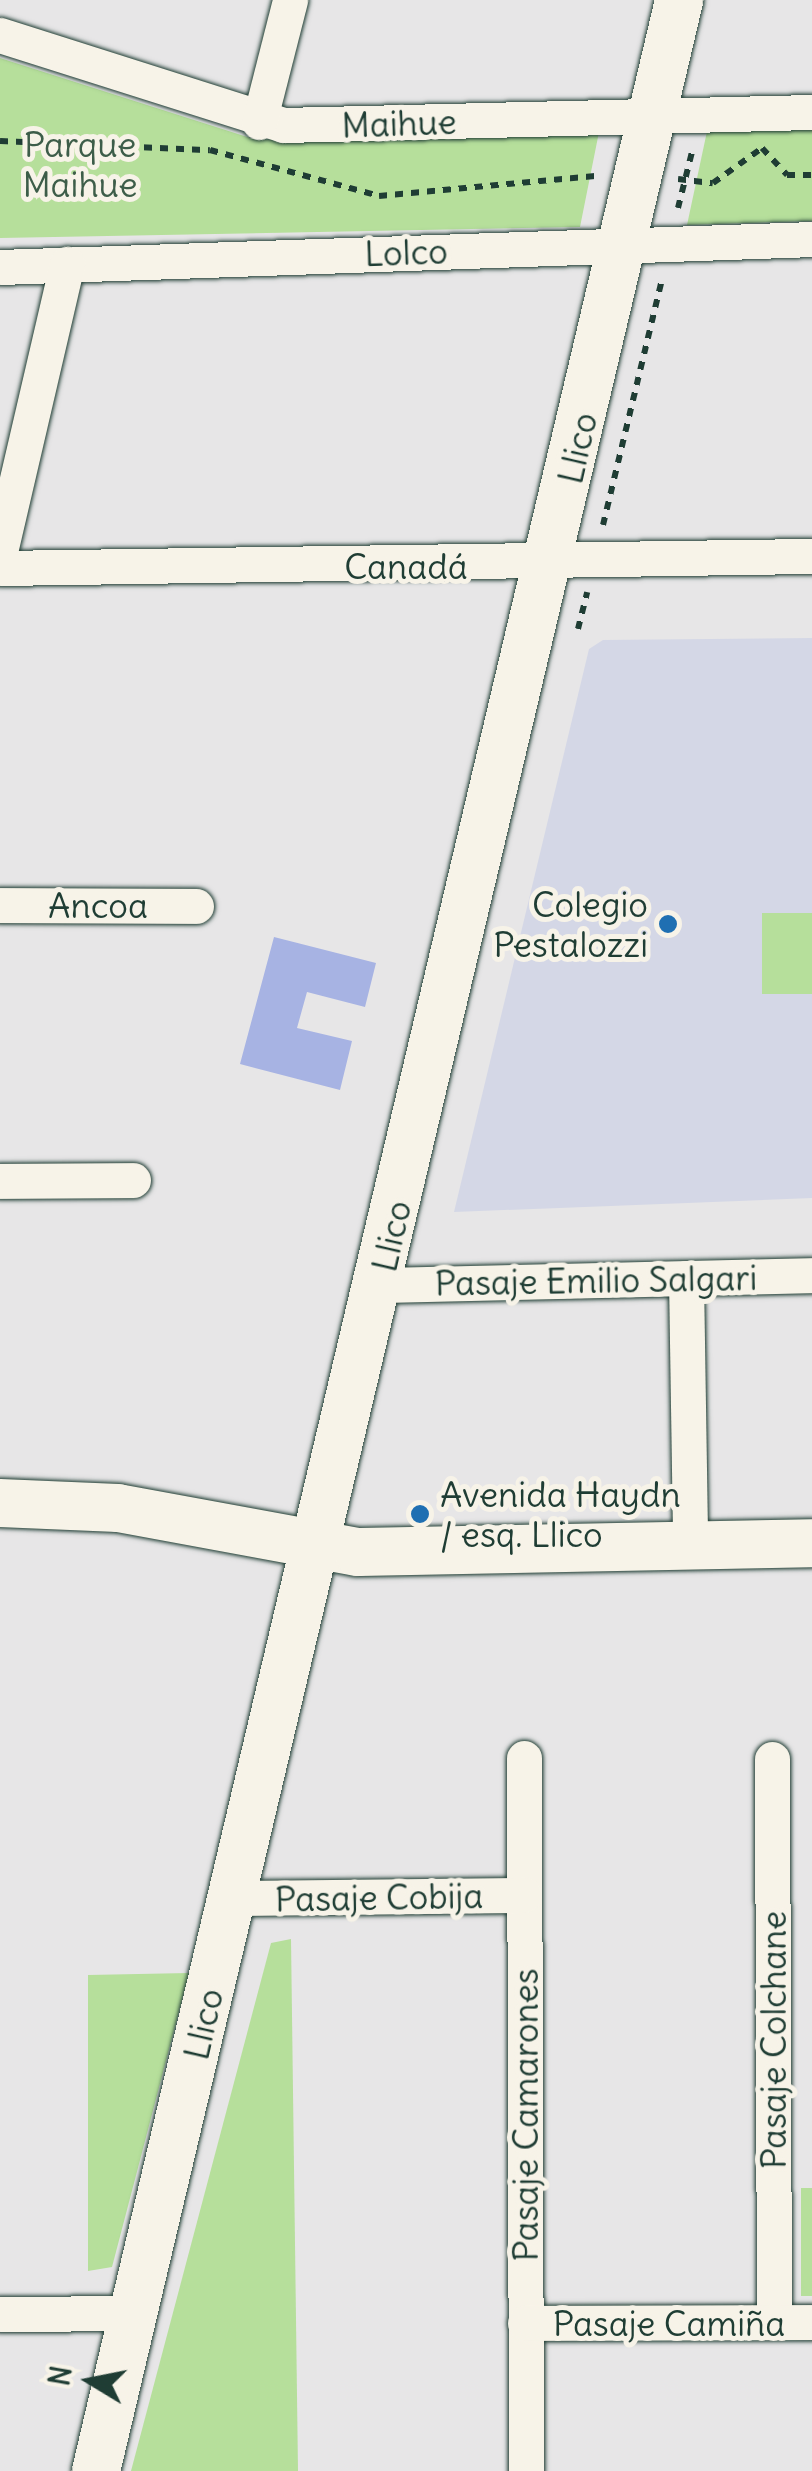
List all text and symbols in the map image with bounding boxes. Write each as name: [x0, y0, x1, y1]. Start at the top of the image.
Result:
street label: Maihue: [341, 100, 457, 146]
park label: Parque Maihue: [22, 123, 138, 205]
street label: Lolco: [364, 230, 448, 274]
street label: Llico: [548, 408, 606, 488]
street label: Canadá: [344, 545, 468, 587]
place label: Colegio Pestalozzi: [493, 883, 648, 965]
street label: Ancoa: [48, 884, 148, 926]
marker: Colegio Pestalozzi: [657, 913, 679, 935]
street label: Llico: [362, 1196, 420, 1276]
street label: Pasaje Emilio Salgari: [434, 1256, 758, 1304]
place label: Avenida Haydn / esq. Llico: [440, 1473, 681, 1555]
marker: Avenida Haydn / esq. Llico: [409, 1503, 431, 1525]
street label: Pasaje Cobija: [274, 1874, 484, 1920]
street label: Pasaje Colchane: [752, 1911, 794, 2169]
street label: Pasaje Camarones: [504, 1968, 546, 2262]
street label: Llico: [174, 1984, 232, 2064]
street label: Pasaje Camiña: [553, 2302, 785, 2344]
north arrow: [40, 2331, 140, 2431]
text: N: [41, 2363, 80, 2388]

